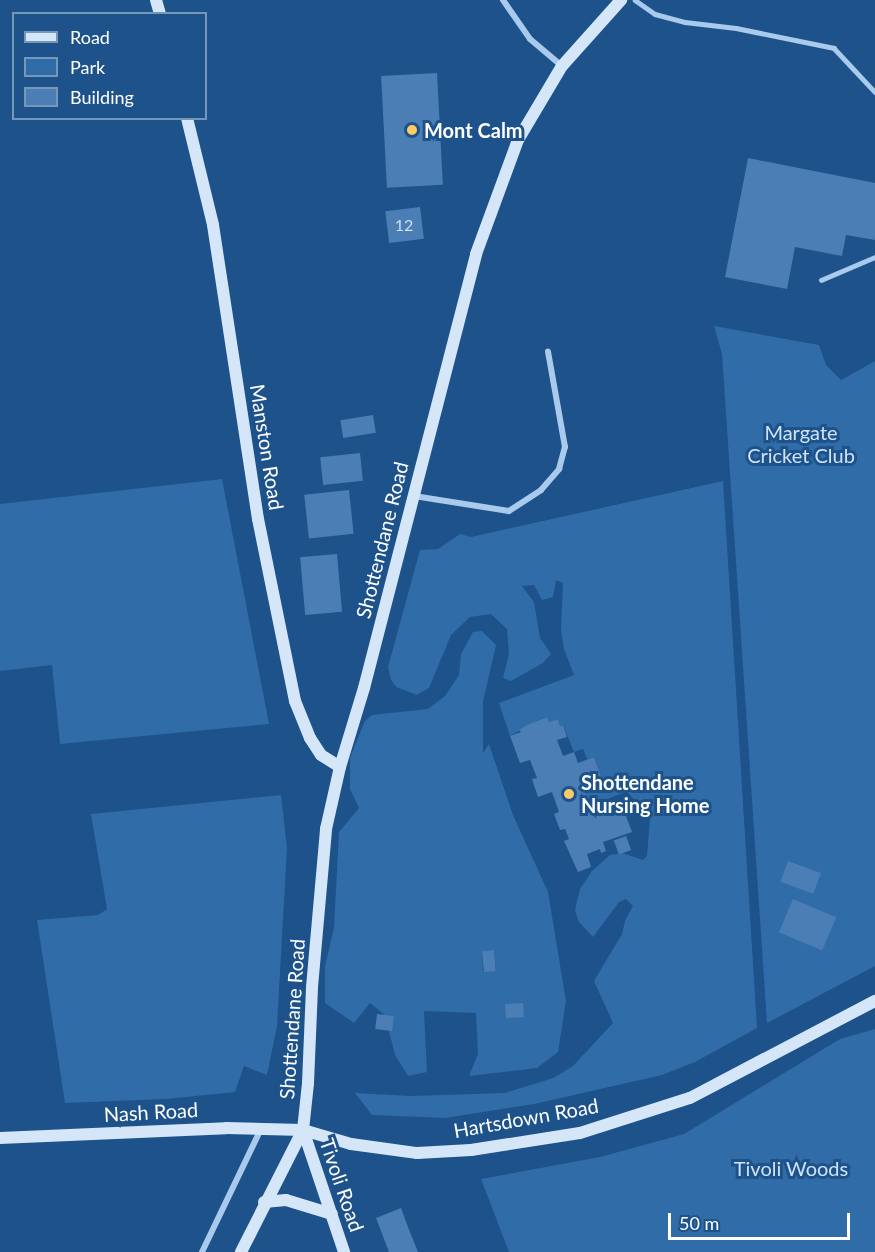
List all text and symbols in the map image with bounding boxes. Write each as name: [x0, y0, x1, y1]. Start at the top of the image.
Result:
legend: [12, 12, 207, 120]
text: Road: [70, 26, 110, 48]
text: Park: [70, 56, 105, 78]
text: Building: [70, 86, 134, 108]
place label: Mont Calm: [424, 118, 523, 142]
marker: Mont Calm: [405, 123, 419, 137]
house number: 12: [395, 215, 413, 235]
street label: Manston Road: [245, 382, 289, 512]
park label: Margate Cricket Club: [747, 421, 855, 468]
street label: Shottendane Road: [351, 459, 413, 621]
place label: Shottendane Nursing Home: [581, 771, 710, 818]
marker: Shottendane Nursing Home: [562, 787, 576, 801]
street label: Shottendane Road: [274, 938, 310, 1100]
street label: Hartsdown Road: [452, 1093, 600, 1143]
street label: Nash Road: [103, 1098, 199, 1126]
street label: Tivoli Road: [315, 1135, 369, 1235]
park label: Tivoli Woods: [734, 1156, 848, 1180]
scale bar: [671, 1201, 852, 1239]
text: 50 m: [679, 1212, 719, 1234]

